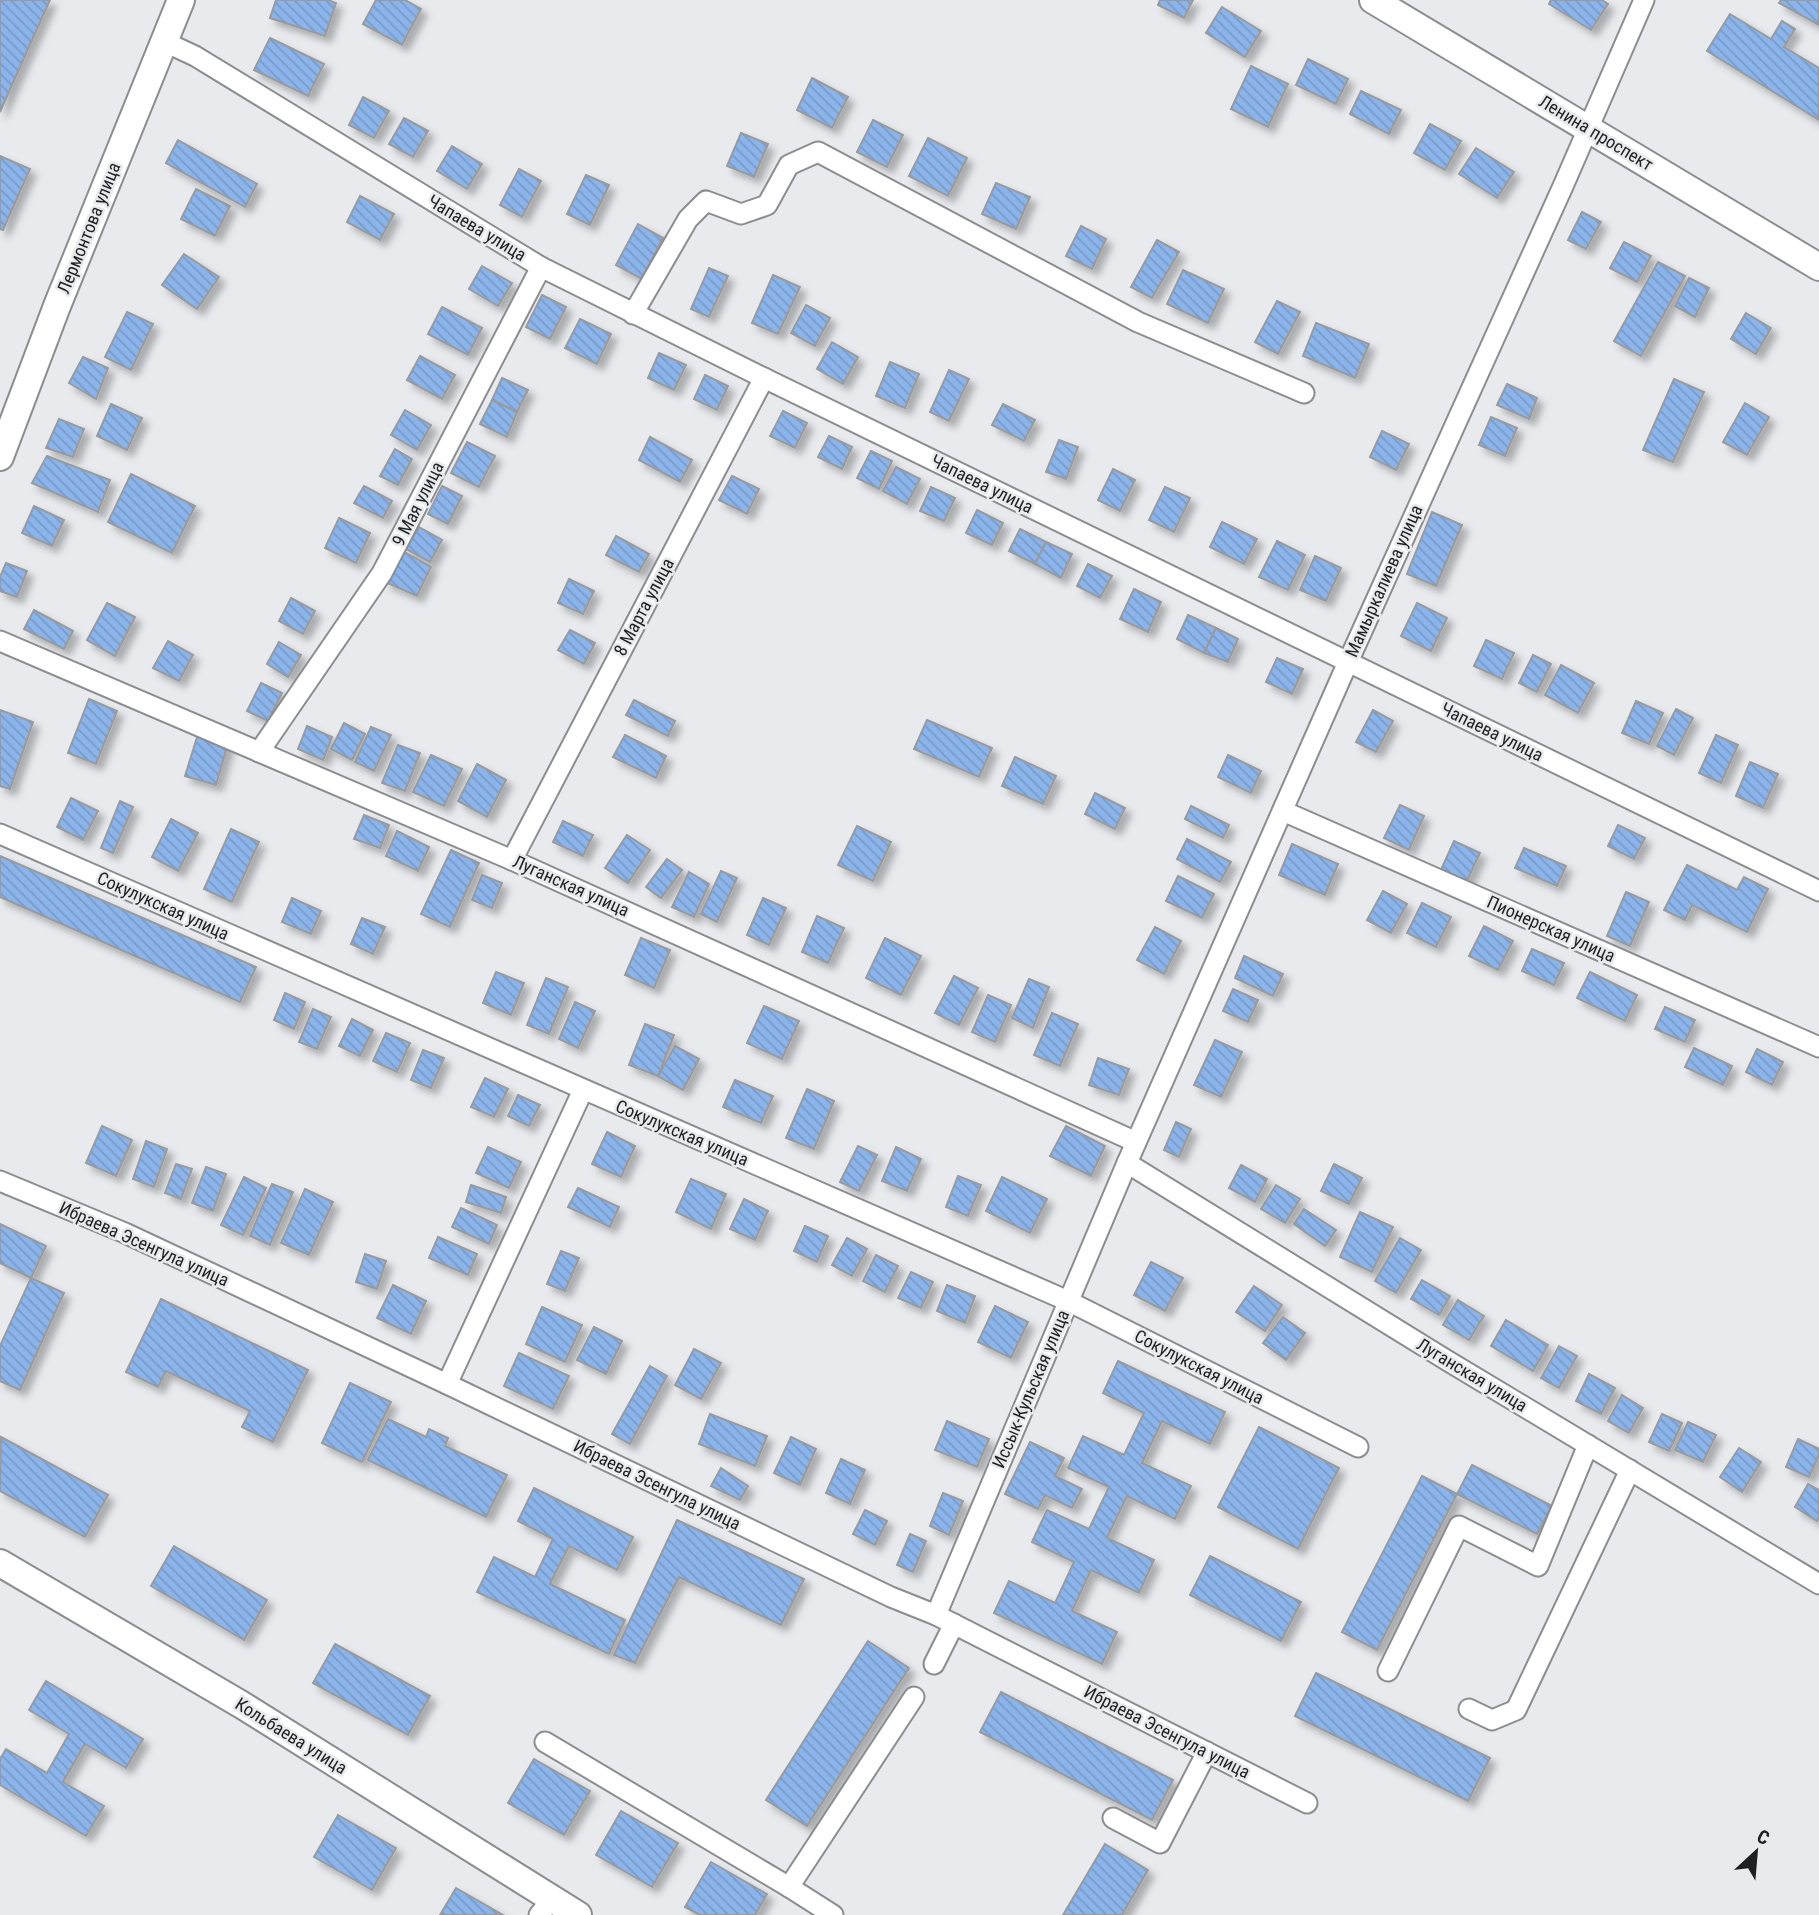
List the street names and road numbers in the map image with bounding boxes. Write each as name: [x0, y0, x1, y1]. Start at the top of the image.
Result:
street label: Ленина проспект: [1536, 90, 1657, 175]
street label: Лермонтова улица: [53, 159, 124, 297]
street label: Чапаева улица: [424, 190, 530, 265]
street label: Чапаева улица: [928, 450, 1037, 517]
street label: 9 Мая улица: [387, 458, 448, 549]
street label: Мамыркалиева улица: [1341, 501, 1427, 660]
street label: 8 Марта улица: [609, 554, 678, 659]
street label: Чапаева улица: [1438, 698, 1547, 765]
street label: Луганская улица: [510, 851, 633, 921]
street label: Сокулукская улица: [94, 867, 232, 944]
street label: Пионерская улица: [1484, 891, 1618, 966]
street label: Сокулукская улица: [613, 1095, 752, 1170]
street label: Ибраева Эсенгула улица: [56, 1197, 232, 1290]
street label: Иссык-Кульская улица: [988, 1307, 1073, 1471]
street label: Сокулукская улица: [1131, 1325, 1267, 1408]
street label: Луганская улица: [1413, 1333, 1531, 1416]
street label: Ибраева Эсенгула улица: [570, 1435, 744, 1534]
street label: Ибраева Эсенгула улица: [1081, 1681, 1254, 1783]
street label: Кольбаева улица: [232, 1693, 351, 1778]

